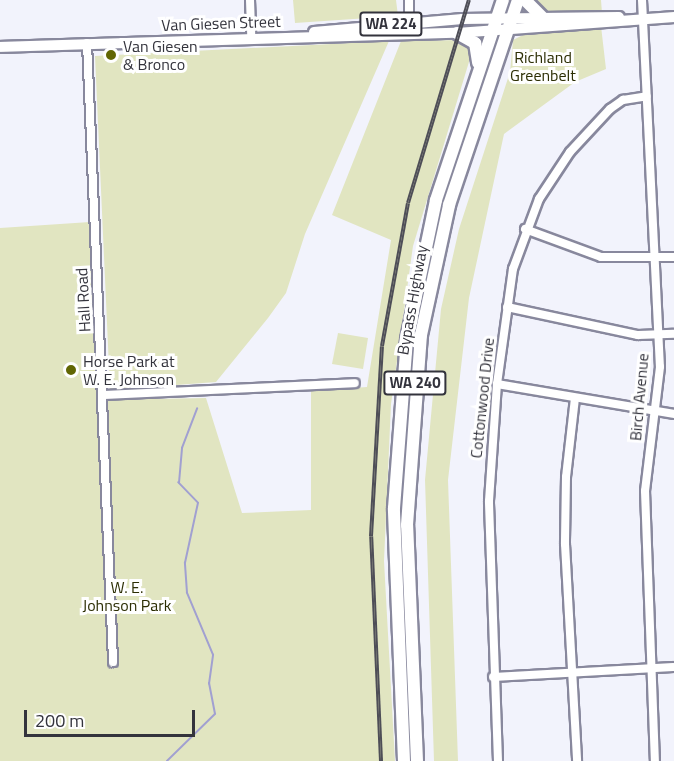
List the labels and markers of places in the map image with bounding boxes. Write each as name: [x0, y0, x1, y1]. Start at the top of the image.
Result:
place label: Van Giesen & Bronco: [123, 36, 198, 74]
marker: Van Giesen & Bronco: [104, 48, 118, 62]
place label: Horse Park at W. E. Johnson: [83, 351, 175, 389]
marker: Horse Park at W. E. Johnson: [64, 363, 78, 377]

